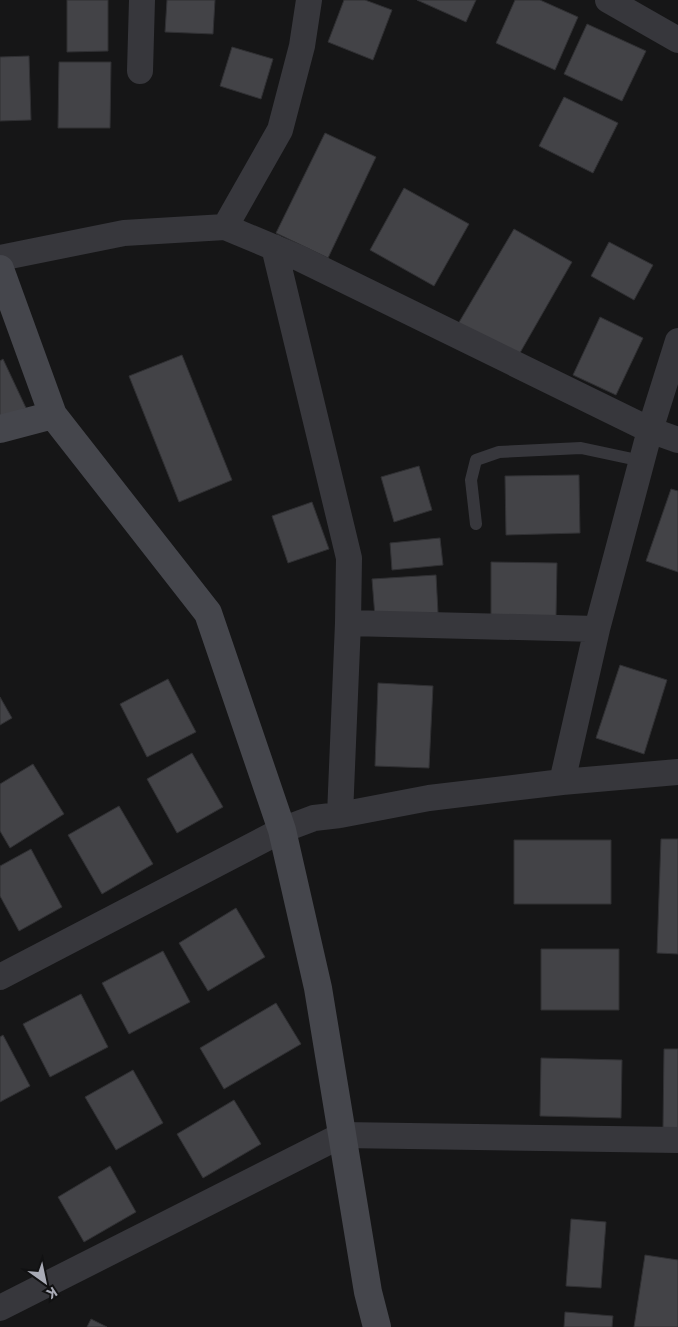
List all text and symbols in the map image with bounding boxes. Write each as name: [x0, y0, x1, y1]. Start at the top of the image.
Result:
north arrow: [20, 1257, 70, 1307]
text: K: [44, 1284, 60, 1302]

